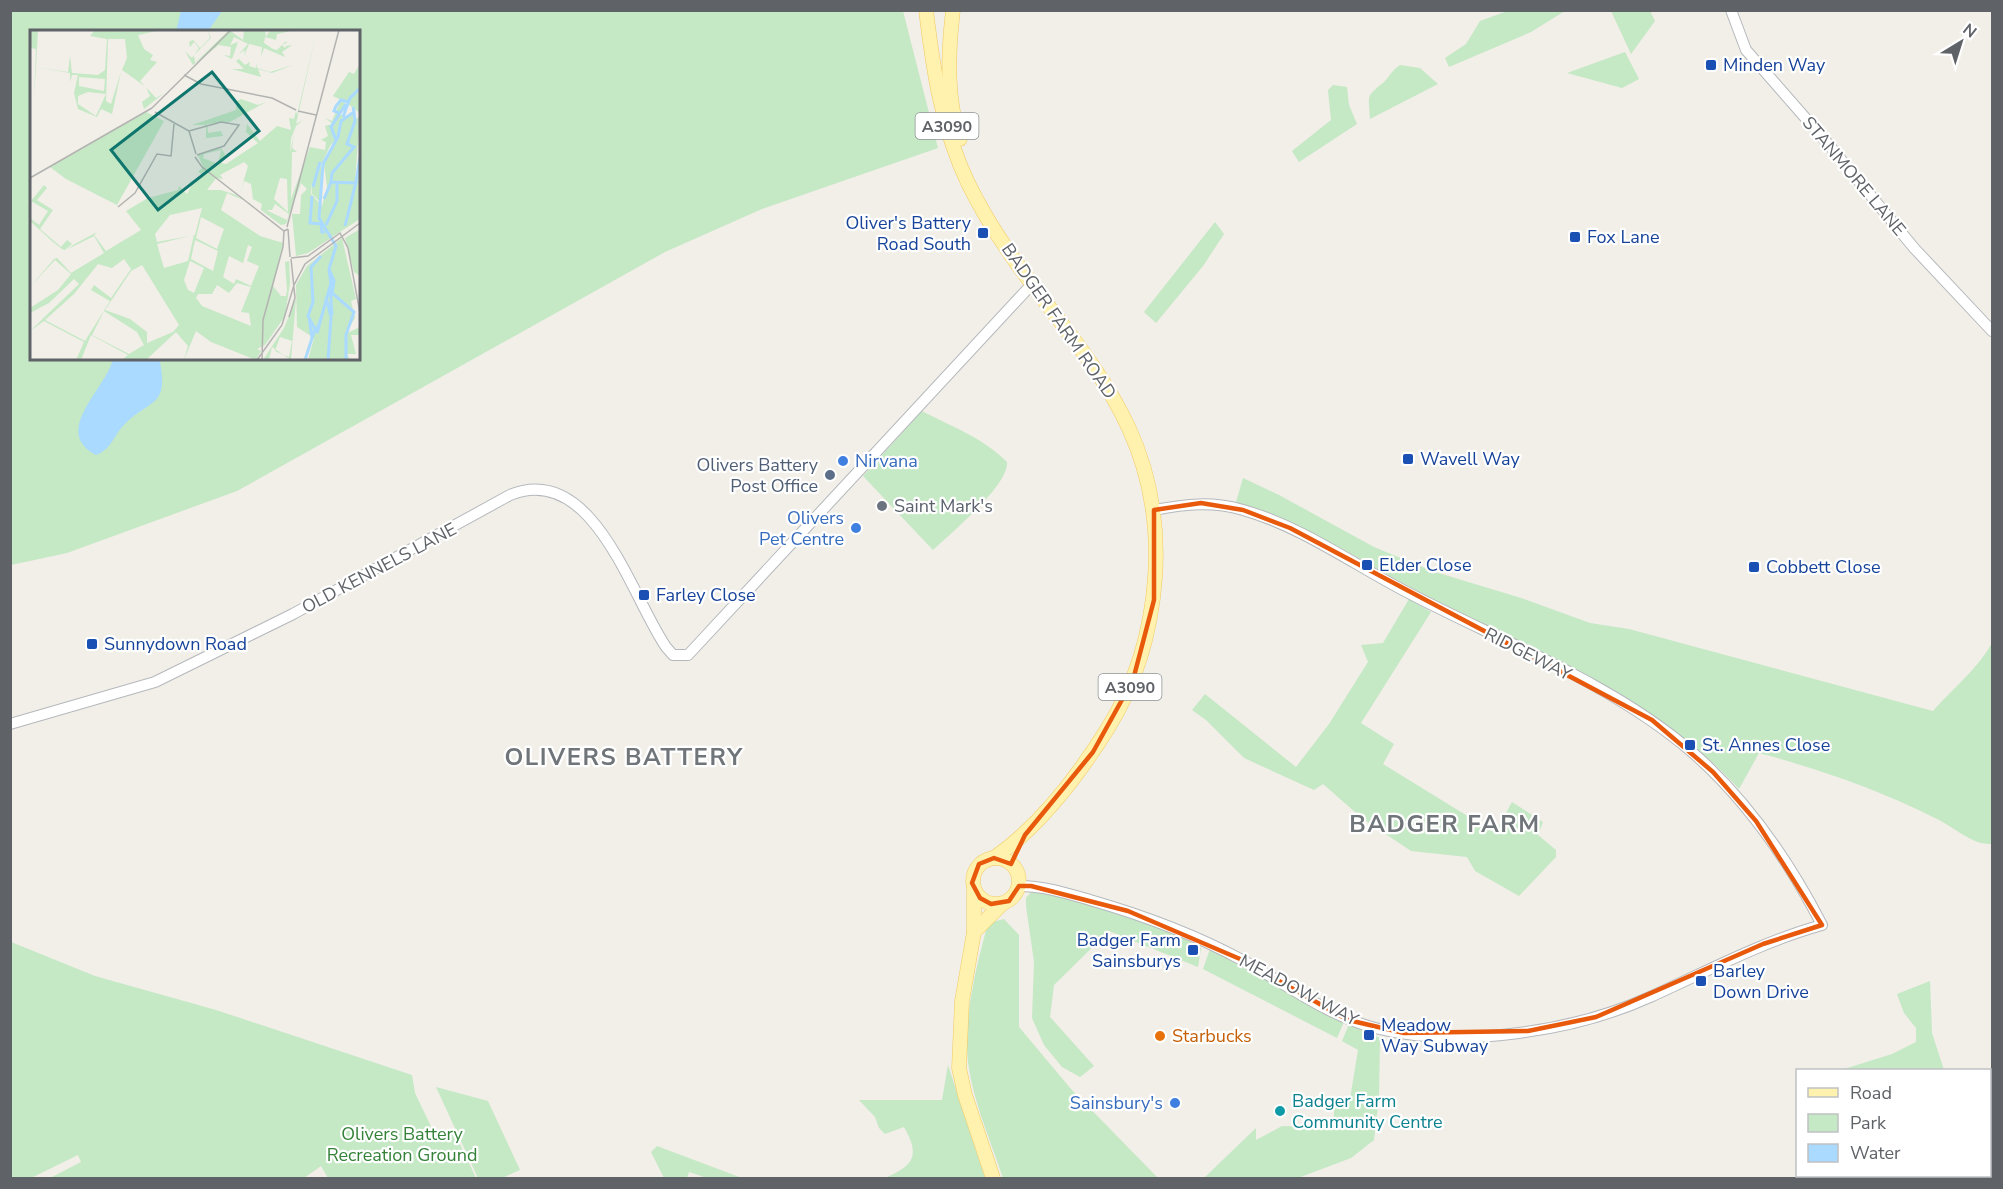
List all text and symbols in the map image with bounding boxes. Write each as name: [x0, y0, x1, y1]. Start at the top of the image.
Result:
north arrow: [1931, 12, 1991, 72]
text: N: [1958, 19, 1981, 43]
inset map: [30, 30, 360, 360]
place label: Minden Way: [1723, 53, 1826, 77]
marker: Minden Way: [1704, 58, 1718, 72]
street label: STANMORE LANE: [1797, 111, 1911, 241]
road number: A3090: [916, 113, 978, 139]
place label: Oliver's Battery Road South: [845, 211, 972, 256]
place label: Fox Lane: [1587, 225, 1660, 249]
marker: Oliver's Battery Road South: [976, 226, 990, 240]
marker: Fox Lane: [1568, 230, 1582, 244]
street label: BADGER FARM ROAD: [996, 238, 1122, 404]
place label: Wavell Way: [1420, 447, 1520, 471]
place label: Nirvana: [855, 449, 918, 473]
marker: Wavell Way: [1401, 452, 1415, 466]
place label: Olivers Battery Post Office: [697, 453, 819, 498]
marker: Nirvana: [836, 454, 850, 468]
marker: Olivers Battery Post Office: [823, 468, 837, 482]
place label: Saint Mark's: [894, 494, 993, 518]
marker: Saint Mark's: [875, 499, 889, 513]
place label: Olivers Pet Centre: [759, 506, 844, 551]
street label: OLD KENNELS LANE: [297, 517, 461, 619]
marker: Olivers Pet Centre: [849, 521, 863, 535]
place label: Elder Close: [1379, 553, 1471, 577]
place label: Cobbett Close: [1766, 555, 1881, 579]
marker: Elder Close: [1360, 558, 1374, 572]
marker: Cobbett Close: [1747, 560, 1761, 574]
place label: Farley Close: [656, 583, 756, 607]
marker: Farley Close: [637, 588, 651, 602]
street label: RIDGEWAY: [1480, 622, 1576, 686]
place label: Sunnydown Road: [104, 632, 247, 656]
marker: Sunnydown Road: [85, 637, 99, 651]
road number: A3090: [1098, 674, 1162, 700]
place label: St. Annes Close: [1702, 733, 1830, 757]
marker: St. Annes Close: [1683, 738, 1697, 752]
district label: OLIVERS BATTERY: [505, 741, 743, 773]
district label: BADGER FARM: [1349, 808, 1541, 840]
place label: Badger Farm Sainsburys: [1077, 928, 1181, 973]
marker: Badger Farm Sainsburys: [1186, 943, 1200, 957]
street label: MEADOW WAY: [1235, 949, 1363, 1032]
place label: Barley Down Drive: [1713, 959, 1809, 1004]
marker: Barley Down Drive: [1694, 974, 1708, 988]
place label: Meadow Way Subway: [1381, 1013, 1489, 1058]
place label: Starbucks: [1172, 1024, 1252, 1048]
marker: Meadow Way Subway: [1362, 1028, 1376, 1042]
marker: Starbucks: [1153, 1029, 1167, 1043]
legend: [1796, 1069, 1991, 1177]
text: Road: [1850, 1081, 1892, 1105]
place label: Badger Farm Community Centre: [1292, 1089, 1443, 1134]
place label: Sainsbury's: [1070, 1091, 1163, 1115]
marker: Sainsbury's: [1168, 1096, 1182, 1110]
marker: Badger Farm Community Centre: [1273, 1104, 1287, 1118]
text: Park: [1850, 1111, 1887, 1135]
park label: Olivers Battery Recreation Ground: [327, 1122, 477, 1167]
text: Water: [1850, 1141, 1901, 1165]

